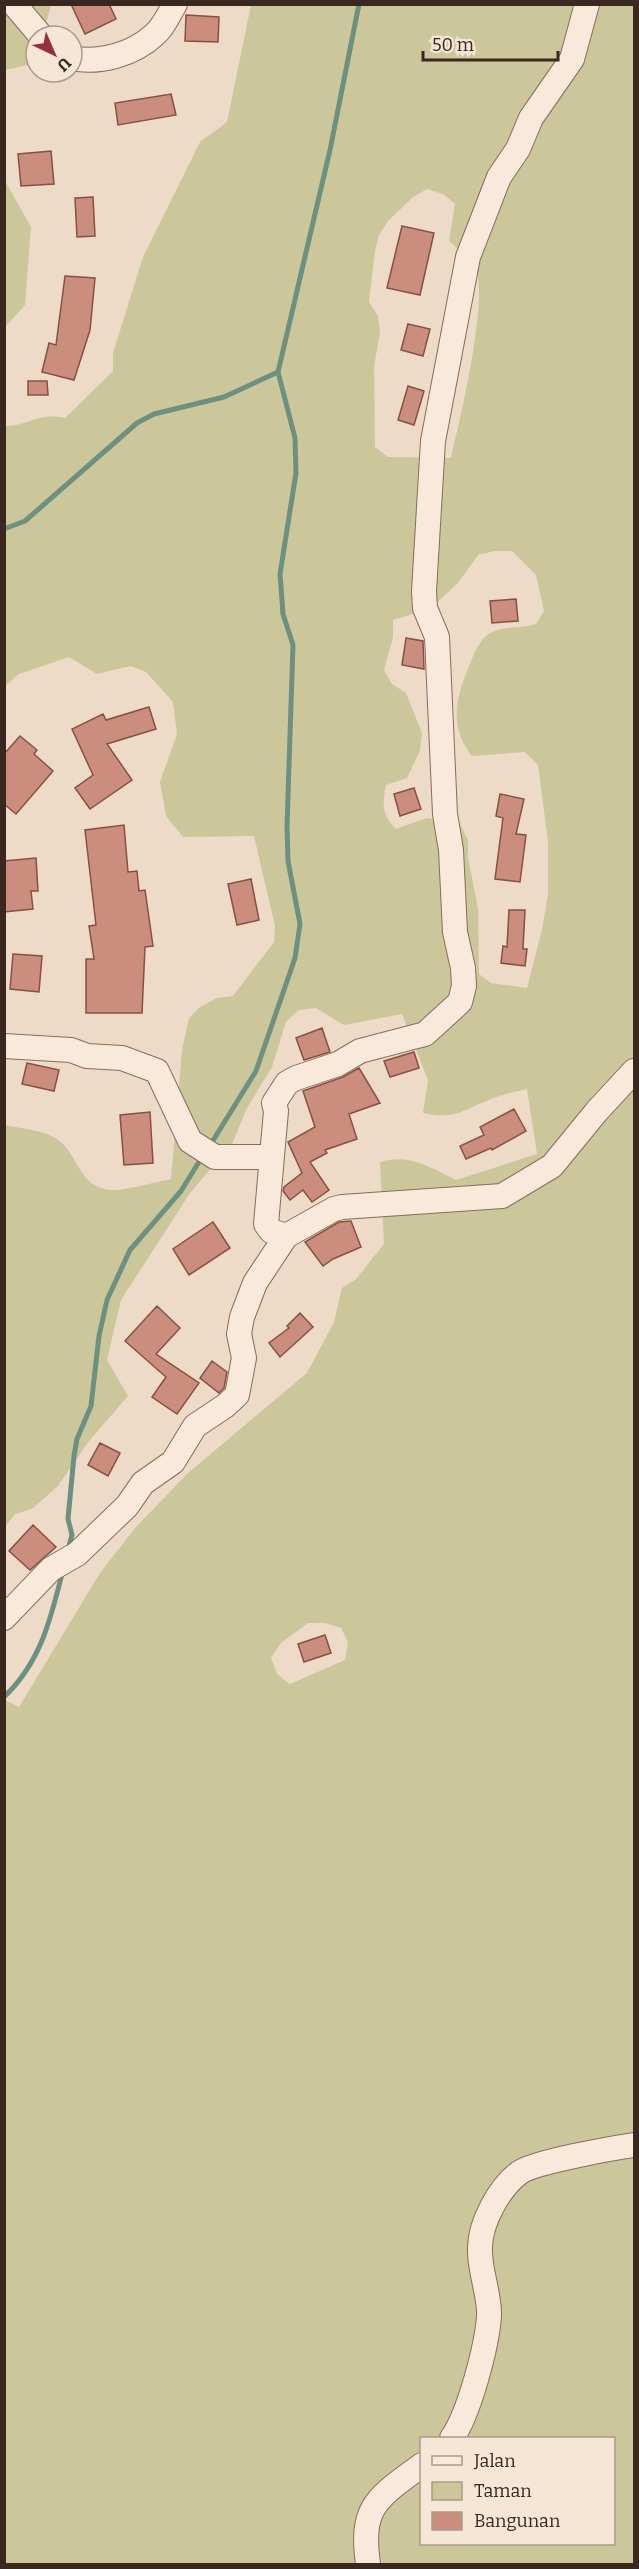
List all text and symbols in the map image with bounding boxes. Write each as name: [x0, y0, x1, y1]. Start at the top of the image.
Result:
north arrow: [24, 24, 84, 84]
scale bar: [423, 24, 558, 62]
text: 50 m: [432, 34, 474, 56]
text: U: [53, 53, 75, 75]
legend: [420, 2437, 615, 2545]
text: Jalan: [473, 2450, 516, 2472]
text: Taman: [474, 2480, 532, 2502]
text: Bangunan: [474, 2510, 561, 2532]

